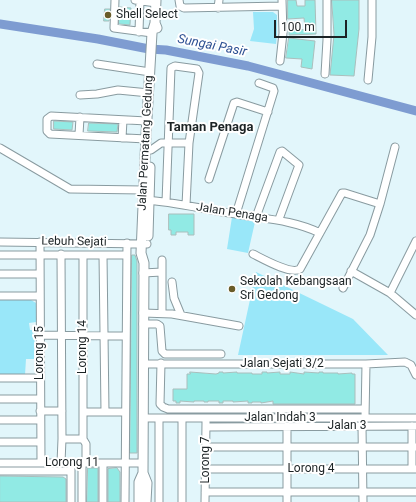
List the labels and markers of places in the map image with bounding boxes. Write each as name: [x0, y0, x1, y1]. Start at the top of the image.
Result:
place label: Shell Select: [116, 8, 178, 22]
marker: Shell Select: [103, 10, 113, 20]
place label: Sekolah Kebangsaan Sri Gedong: [240, 275, 352, 303]
marker: Sekolah Kebangsaan Sri Gedong: [227, 284, 237, 294]

